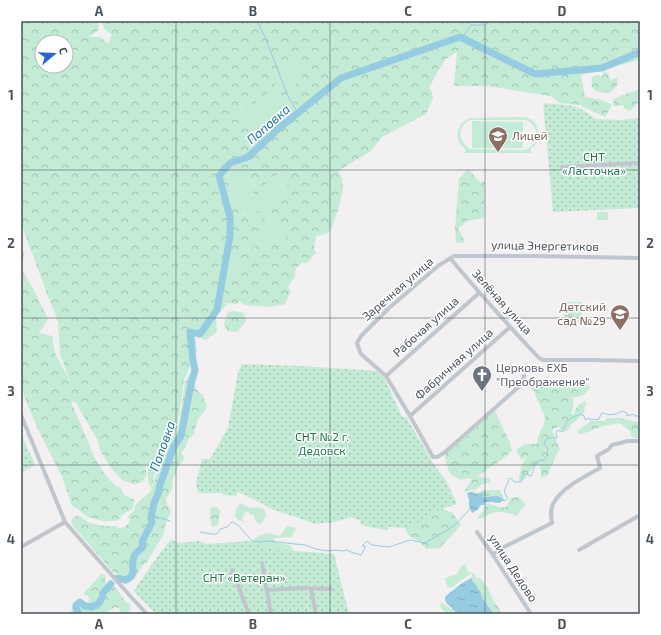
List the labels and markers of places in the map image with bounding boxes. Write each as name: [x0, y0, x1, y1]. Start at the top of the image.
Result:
school or university icon: Лицей: [487, 125, 509, 153]
place label: Лицей: [512, 128, 547, 142]
place label: Детский сад №29: [557, 299, 606, 327]
school or university icon: Детский сад №29: [609, 303, 631, 331]
place label: Церковь ЕХБ "Преображение": [496, 360, 590, 388]
church icon: Церковь ЕХБ "Преображение": [471, 364, 493, 392]

